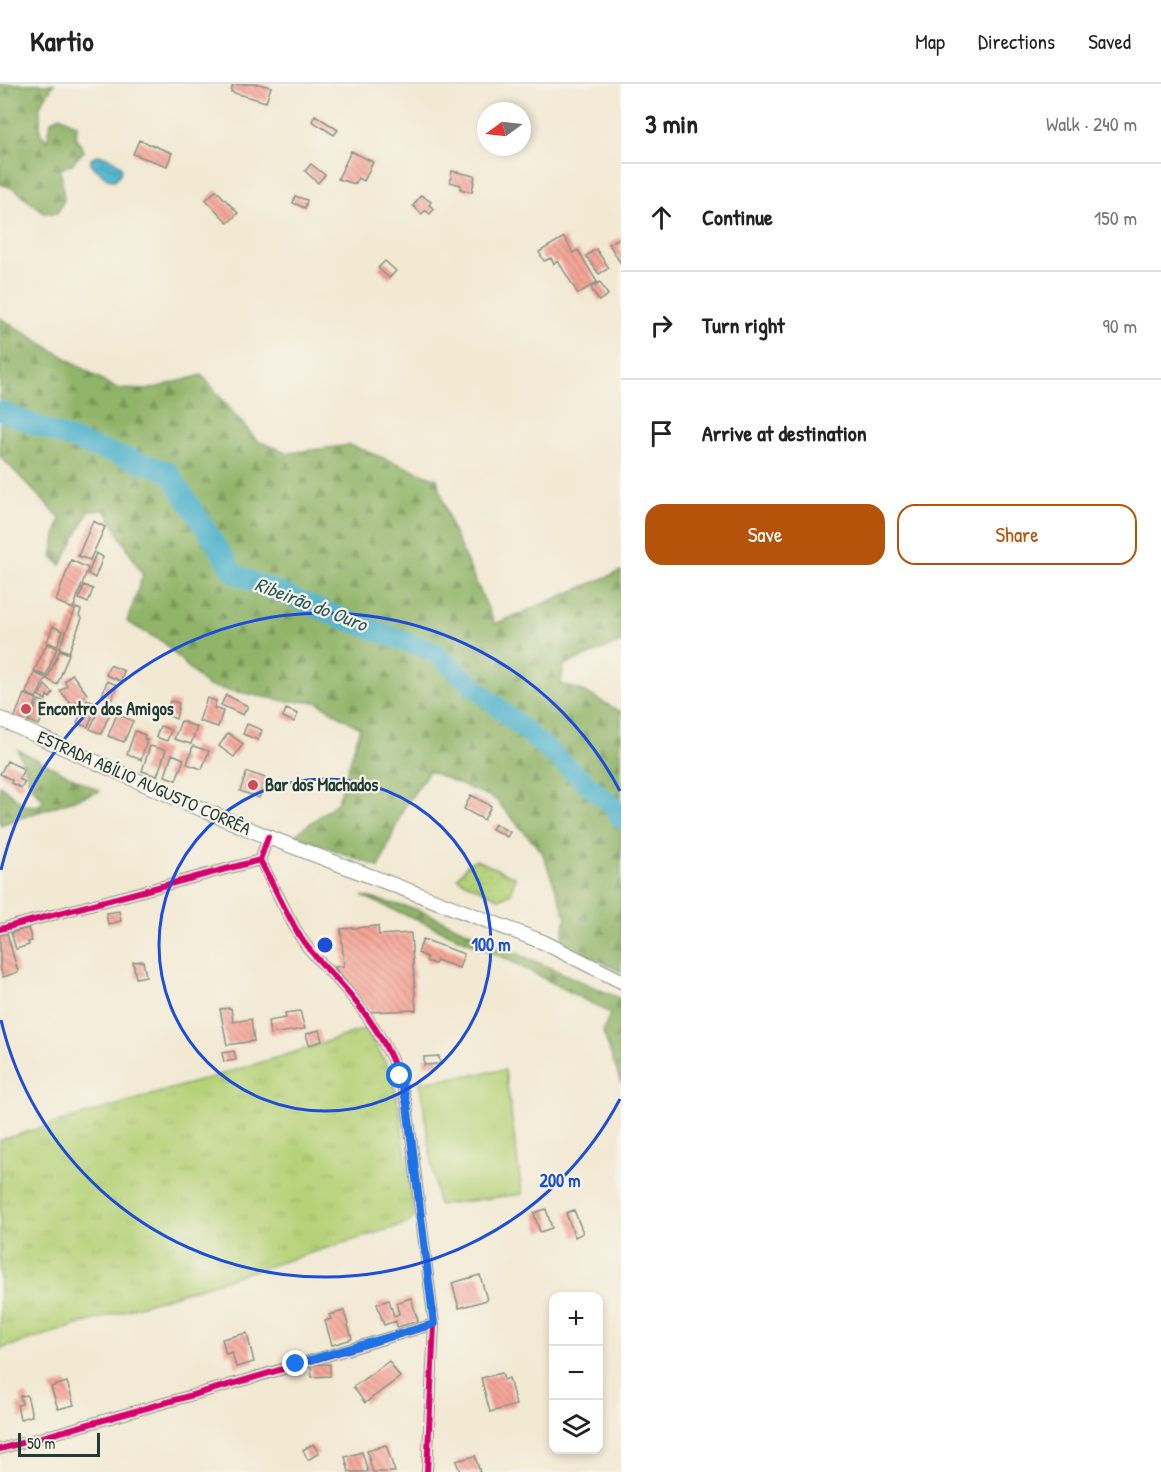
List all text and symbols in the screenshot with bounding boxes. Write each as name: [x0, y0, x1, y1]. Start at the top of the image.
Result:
text: Kartio: [30, 22, 94, 60]
text: Map: [915, 27, 945, 56]
text: Directions: [978, 27, 1055, 56]
text: Saved: [1088, 27, 1131, 56]
north arrow: [477, 102, 531, 156]
text: 3 min: [645, 106, 698, 141]
text: Walk · 240 m: [1046, 110, 1137, 137]
icon: ahead: [645, 201, 678, 234]
text: Continue: [702, 202, 773, 232]
text: 150 m: [1094, 204, 1137, 231]
icon: right: [645, 309, 678, 342]
text: Turn right: [702, 310, 785, 340]
text: 90 m: [1103, 312, 1137, 339]
icon: arrive: [645, 417, 678, 450]
text: Arrive at destination: [702, 418, 867, 448]
button: Save: [645, 504, 885, 565]
button: Share: [897, 504, 1137, 565]
water label: Ribeirão do Ouro: [251, 570, 373, 638]
place label: Encontro dos Amigos: [38, 696, 174, 722]
marker: Encontro dos Amigos: [19, 702, 33, 716]
street label: ESTRADA ABÍLIO AUGUSTO CORRÊA: [33, 724, 255, 841]
place label: Bar dos Machados: [265, 772, 378, 797]
marker: Bar dos Machados: [246, 778, 260, 792]
text: 100 m: [471, 932, 511, 957]
centre of rings: [315, 935, 335, 955]
route start: [386, 1062, 412, 1088]
text: 200 m: [540, 1168, 580, 1193]
map controls: [549, 1292, 603, 1454]
button: +: [549, 1292, 603, 1346]
button: −: [549, 1346, 603, 1400]
route end: [282, 1350, 308, 1376]
button: layers: [549, 1400, 603, 1454]
scale bar: [18, 1430, 100, 1458]
text: 50 m: [27, 1432, 56, 1454]

